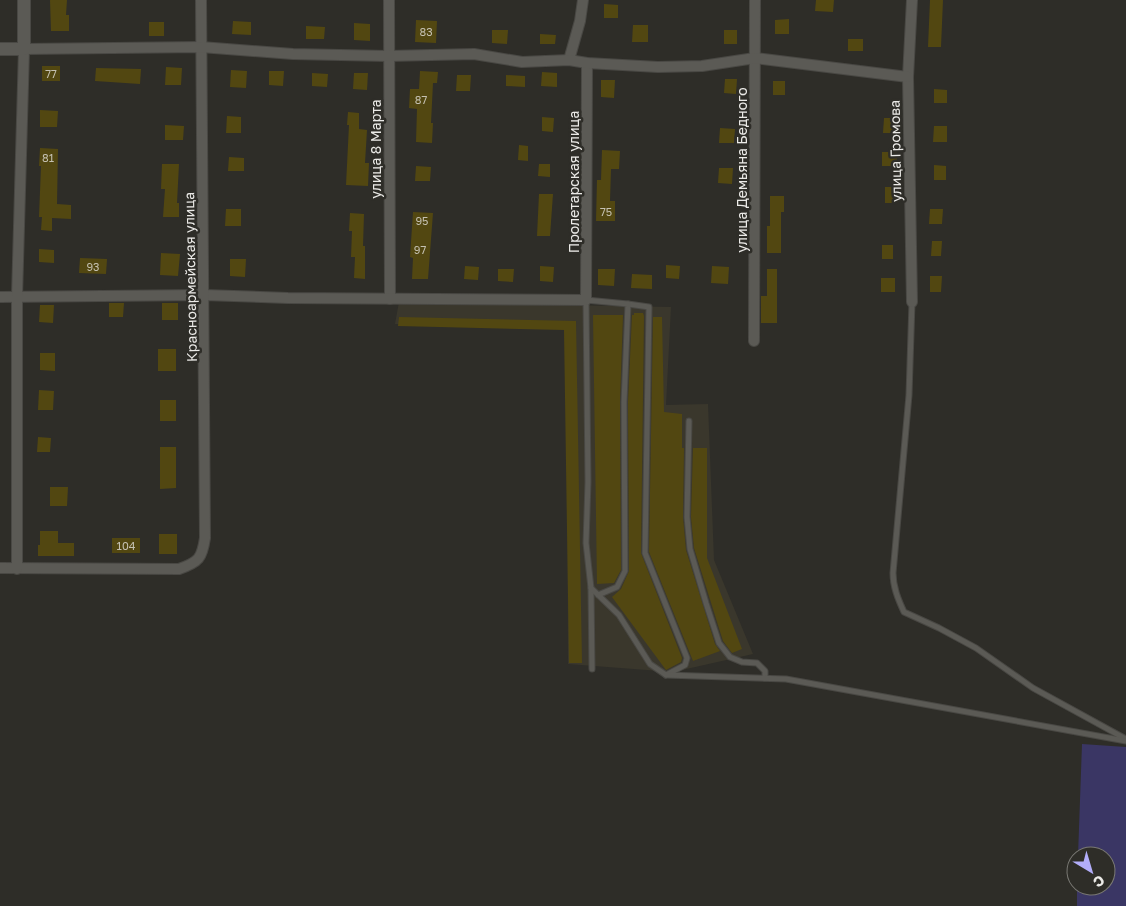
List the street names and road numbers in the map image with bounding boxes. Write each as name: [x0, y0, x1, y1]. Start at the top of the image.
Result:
street label: улица Демьяна Бедного: [733, 87, 750, 253]
street label: улица 8 Марта: [367, 99, 384, 199]
street label: улица Громова: [886, 100, 904, 202]
street label: Пролетарская улица: [565, 111, 582, 253]
street label: Красноармейская улица: [180, 192, 200, 362]

